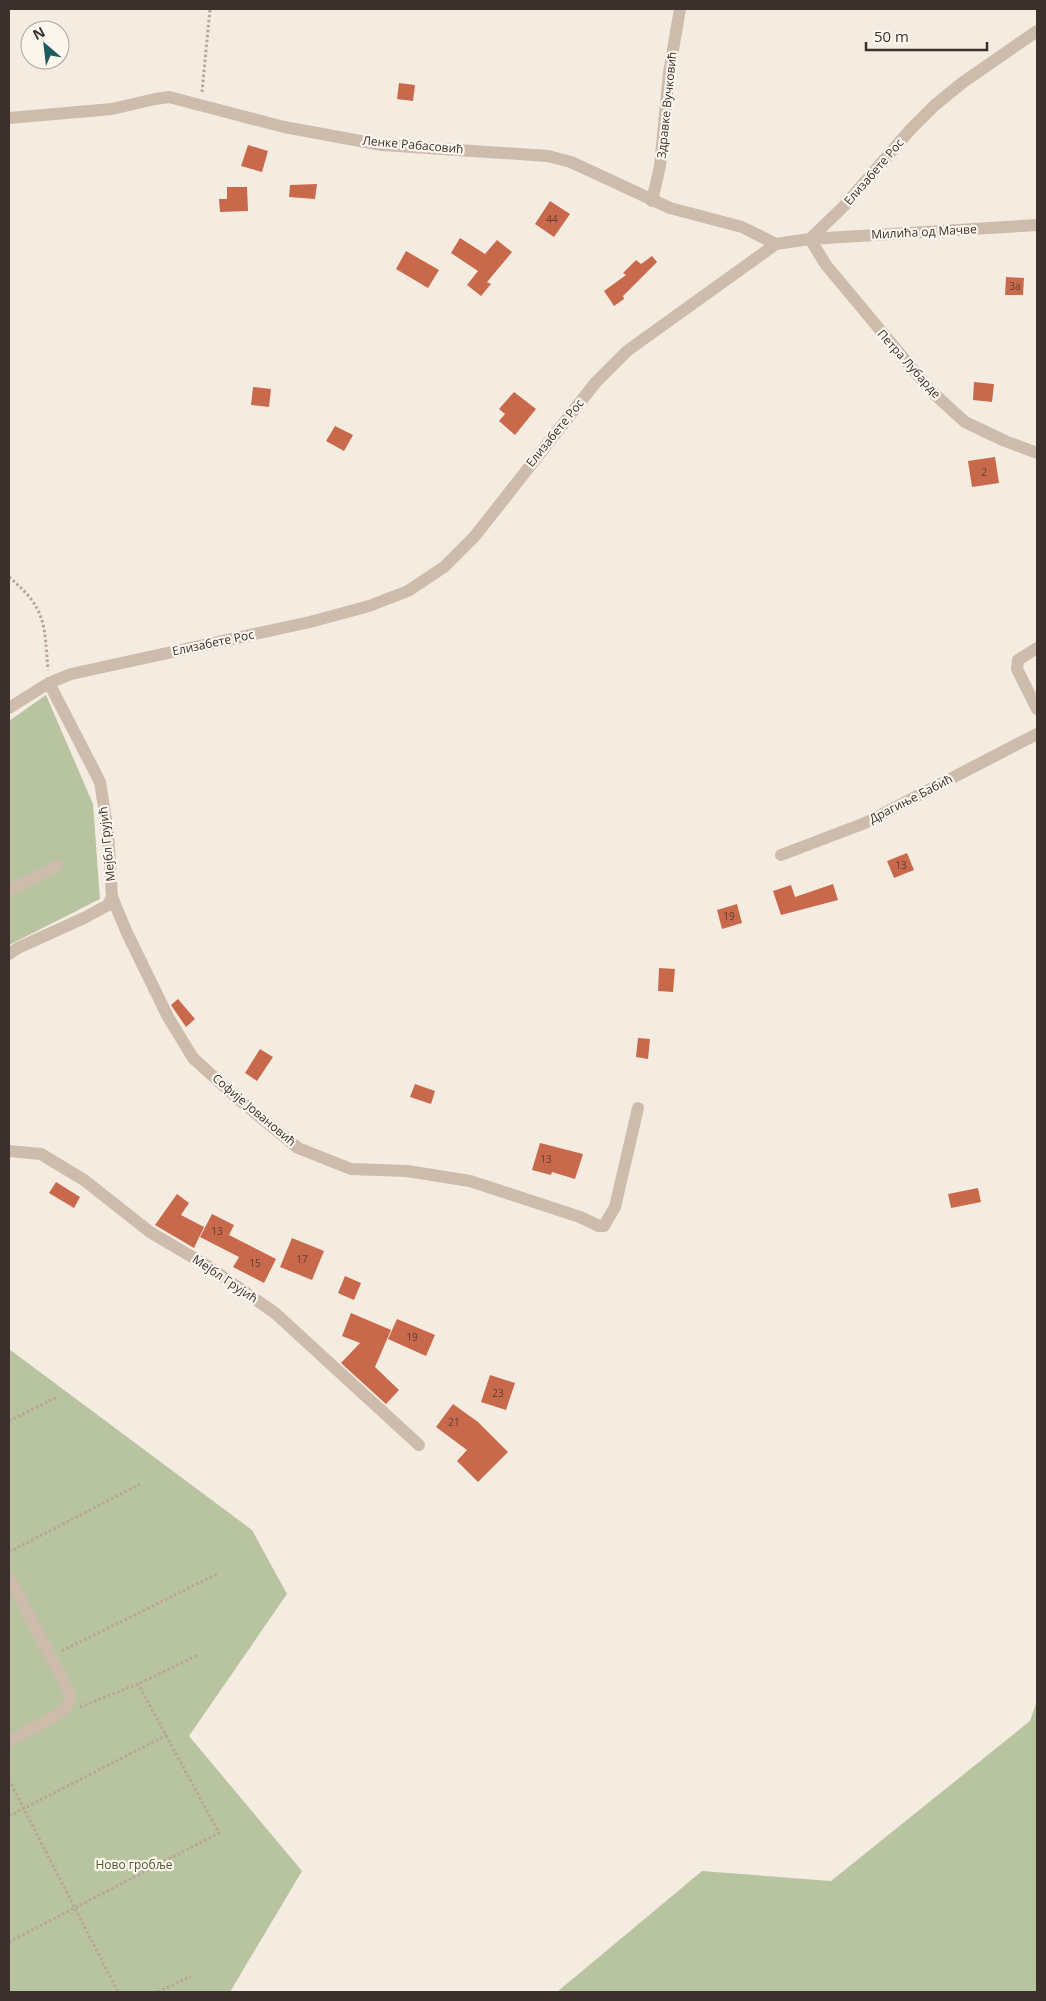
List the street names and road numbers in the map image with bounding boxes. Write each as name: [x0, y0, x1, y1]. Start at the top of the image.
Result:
street label: Здравке Вучковић: [652, 51, 681, 159]
street label: Ленке Рабасовић: [362, 132, 464, 157]
street label: Елизабете Рос: [840, 135, 907, 209]
street label: Милића од Мачве: [871, 220, 977, 243]
street label: Петра Лубарде: [874, 325, 945, 402]
street label: Елизабете Рос: [522, 395, 588, 470]
street label: Елизабете Рос: [170, 625, 256, 659]
street label: Драгиње Бабић: [866, 770, 955, 827]
street label: Мејбл Грујић: [94, 806, 119, 882]
street label: Софије Јовановић: [209, 1069, 300, 1150]
street label: Мејбл Грујић: [189, 1250, 261, 1307]

